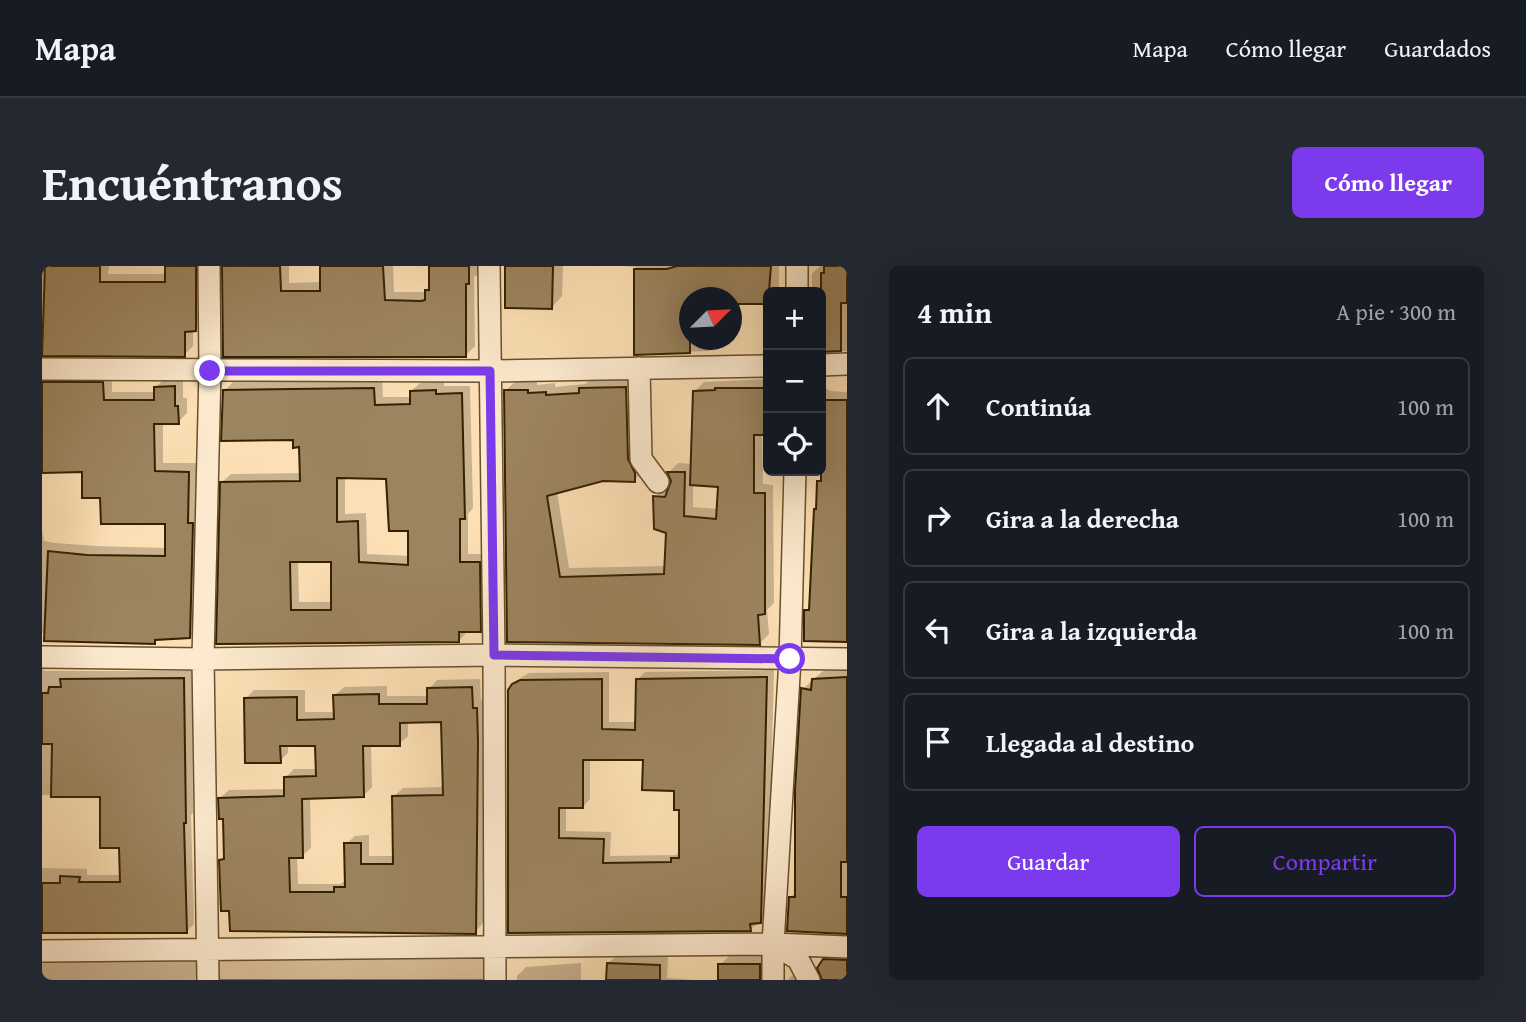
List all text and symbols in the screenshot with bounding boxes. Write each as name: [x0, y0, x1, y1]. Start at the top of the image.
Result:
text: Mapa: [35, 24, 116, 72]
text: Mapa: [1132, 31, 1188, 66]
text: Cómo llegar: [1226, 31, 1346, 66]
text: Guardados: [1384, 31, 1491, 66]
text: Encuéntranos: [42, 146, 343, 218]
button: Cómo llegar: [1292, 147, 1484, 218]
north arrow: [679, 287, 742, 350]
map controls: [763, 287, 826, 476]
button: +: [763, 287, 826, 350]
text: 4 min: [917, 290, 992, 334]
text: A pie · 300 m: [1336, 295, 1456, 328]
button: −: [763, 350, 826, 413]
route end: [194, 355, 225, 386]
icon: ahead: [919, 387, 957, 425]
text: Continúa: [986, 387, 1091, 426]
text: 100 m: [1397, 390, 1454, 423]
button: locate: [763, 413, 826, 476]
icon: right: [919, 499, 957, 537]
text: Gira a la derecha: [986, 499, 1179, 538]
text: 100 m: [1397, 502, 1454, 535]
icon: left: [919, 611, 957, 649]
text: Gira a la izquierda: [986, 611, 1197, 650]
text: 100 m: [1397, 614, 1454, 647]
route start: [774, 643, 805, 674]
icon: arrive: [919, 723, 957, 761]
text: Llegada al destino: [986, 723, 1194, 762]
button: Guardar: [917, 826, 1180, 897]
button: Compartir: [1194, 826, 1456, 897]

